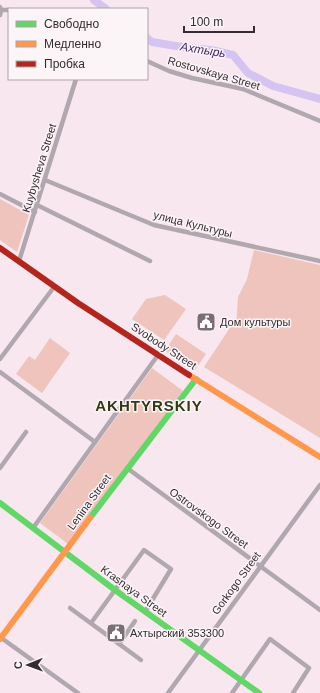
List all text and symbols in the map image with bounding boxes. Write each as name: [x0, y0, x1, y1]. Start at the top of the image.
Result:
legend: [8, 8, 148, 80]
scale bar: [184, 8, 254, 34]
text: 100 m: [190, 15, 223, 29]
text: Свободно: [44, 17, 99, 31]
text: Медленно: [44, 37, 101, 51]
water label: Ахтырь: [178, 39, 227, 60]
street label: Rostovskaya Street: [167, 54, 261, 92]
text: Пробка: [44, 57, 85, 71]
street label: Kuybysheva Street: [20, 122, 58, 214]
street label: улица Культуры: [152, 208, 234, 240]
public building icon: Дом культуры: [195, 311, 217, 333]
place label: Дом культуры: [220, 316, 290, 328]
street label: Svobody Street: [129, 320, 199, 372]
district label: AKHTYRSKIY: [95, 397, 203, 414]
street label: Lenina Street: [65, 472, 113, 532]
street label: Ostrovskogo Street: [167, 485, 251, 551]
street label: Gorkogo Street: [209, 549, 263, 617]
street label: Krasnaya Street: [99, 563, 169, 619]
public building icon: Ахтырский 353300: [105, 622, 127, 644]
place label: Ахтырский 353300: [130, 627, 224, 639]
north arrow: [8, 645, 48, 685]
text: С: [12, 661, 24, 669]

